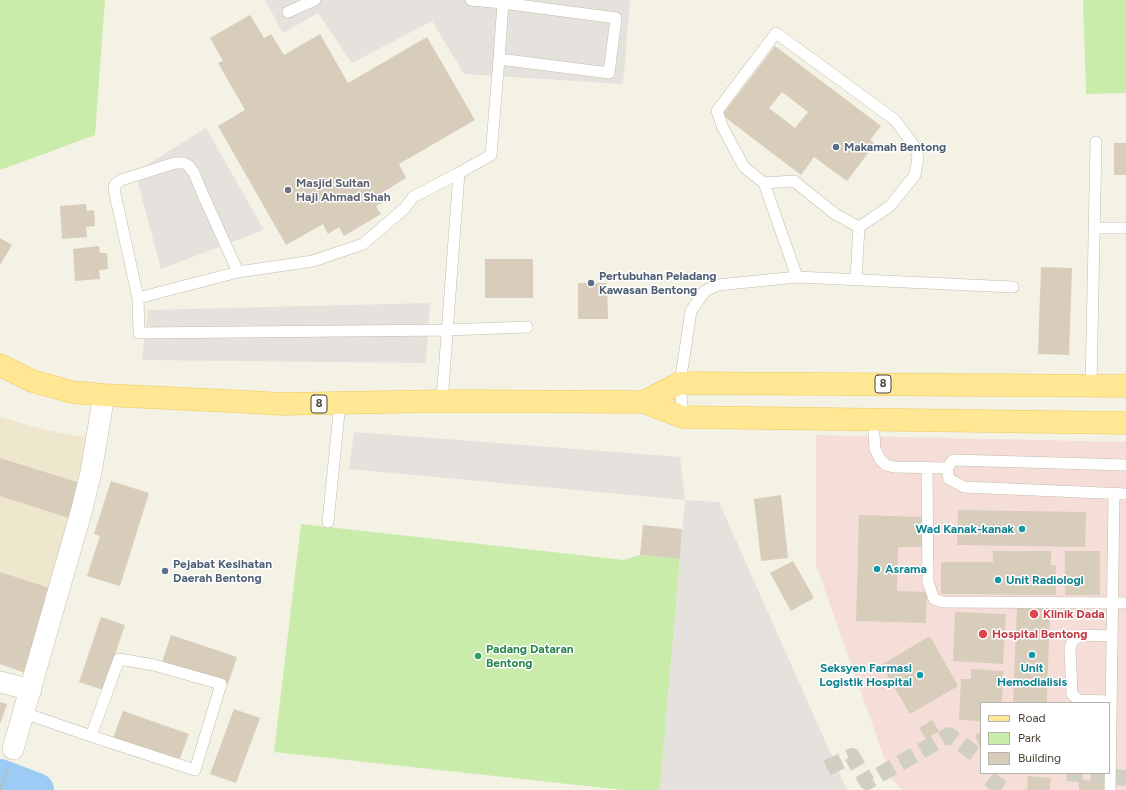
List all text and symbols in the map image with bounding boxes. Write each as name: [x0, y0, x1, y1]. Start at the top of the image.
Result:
place label: Makamah Bentong: [844, 140, 946, 154]
marker: Makamah Bentong: [831, 142, 841, 152]
place label: Masjid Sultan Haji Ahmad Shah: [296, 176, 391, 204]
marker: Masjid Sultan Haji Ahmad Shah: [283, 185, 293, 195]
place label: Pertubuhan Peladang Kawasan Bentong: [599, 269, 717, 297]
marker: Pertubuhan Peladang Kawasan Bentong: [586, 278, 596, 288]
road number: 8: [875, 375, 891, 393]
road number: 8: [311, 395, 327, 413]
place label: Wad Kanak-kanak: [915, 522, 1014, 536]
marker: Wad Kanak-kanak: [1017, 524, 1027, 534]
place label: Pejabat Kesihatan Daerah Bentong: [173, 557, 272, 585]
place label: Asrama: [885, 562, 927, 576]
marker: Asrama: [872, 564, 882, 574]
marker: Pejabat Kesihatan Daerah Bentong: [160, 566, 170, 576]
place label: Unit Radiologi: [1006, 573, 1084, 587]
marker: Unit Radiologi: [993, 575, 1003, 585]
place label: Klinik Dada: [1043, 607, 1105, 621]
marker: Klinik Dada: [1028, 608, 1040, 620]
place label: Hospital Bentong: [992, 627, 1087, 641]
marker: Hospital Bentong: [977, 628, 989, 640]
place label: Padang Dataran Bentong: [486, 642, 574, 670]
marker: Unit Hemodialisis: [1027, 650, 1037, 660]
marker: Padang Dataran Bentong: [473, 651, 483, 661]
place label: Seksyen Farmasi Logistik Hospital: [819, 661, 912, 689]
place label: Unit Hemodialisis: [997, 661, 1067, 689]
marker: Seksyen Farmasi Logistik Hospital: [915, 670, 925, 680]
legend: [980, 702, 1110, 774]
text: Road: [1018, 711, 1046, 725]
text: Park: [1018, 731, 1041, 745]
text: Building: [1018, 751, 1061, 765]

